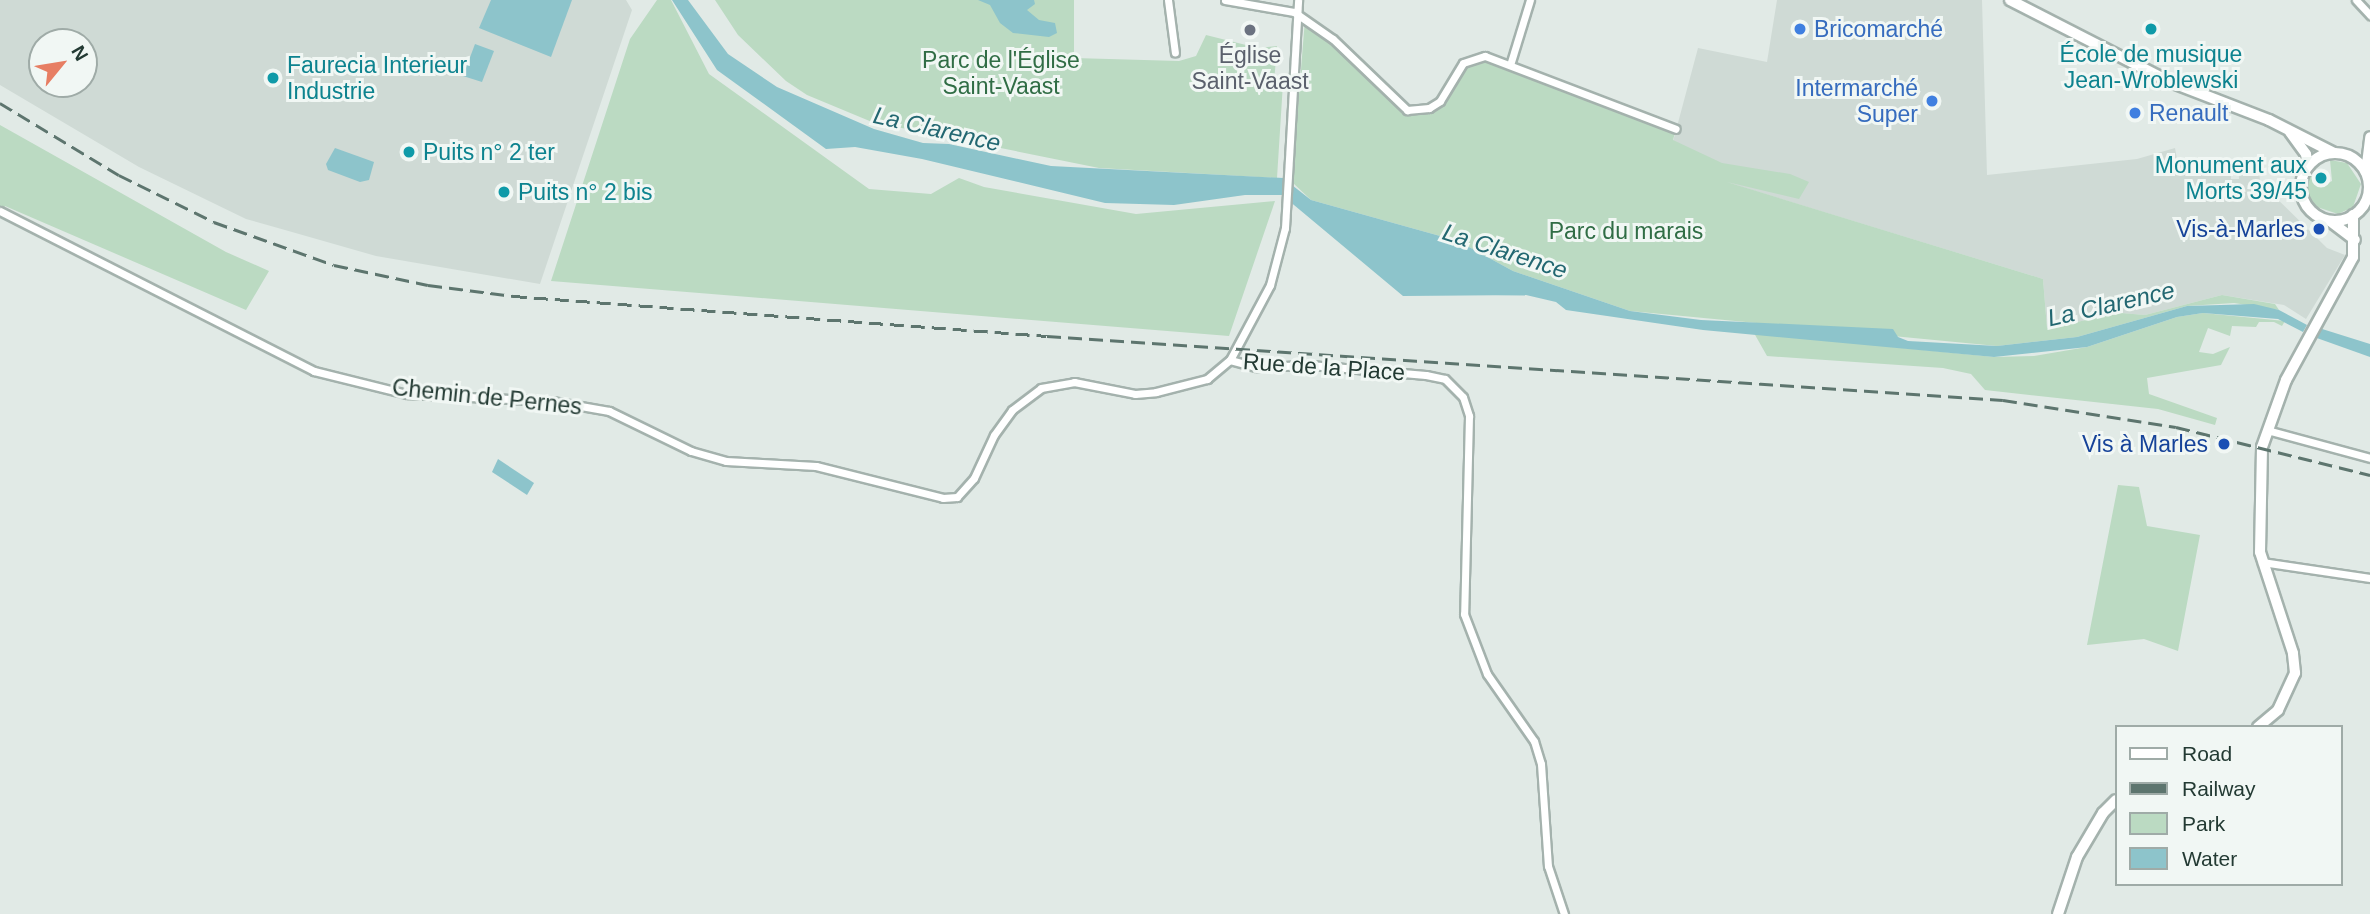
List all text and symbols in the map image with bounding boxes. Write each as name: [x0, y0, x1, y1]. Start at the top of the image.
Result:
place label: Bricomarché: [1814, 15, 1943, 43]
marker: Bricomarché: [1792, 21, 1808, 37]
marker: École de musique Jean-Wroblewski: [2143, 21, 2159, 37]
marker: Église Saint-Vaast: [1242, 22, 1258, 38]
north arrow: [28, 28, 98, 98]
place label: École de musique Jean-Wroblewski: [2060, 40, 2242, 94]
place label: Église Saint-Vaast: [1191, 41, 1309, 95]
text: N: [67, 42, 92, 64]
park label: Parc de l'Église Saint-Vaast: [922, 46, 1080, 100]
place label: Faurecia Interieur Industrie: [287, 51, 467, 105]
marker: Faurecia Interieur Industrie: [265, 70, 281, 86]
place label: Intermarché Super: [1795, 74, 1918, 128]
marker: Intermarché Super: [1924, 93, 1940, 109]
place label: Renault: [2149, 99, 2228, 127]
water label: La Clarence: [871, 100, 1003, 158]
marker: Renault: [2127, 105, 2143, 121]
place label: Puits n° 2 ter: [423, 138, 555, 166]
marker: Puits n° 2 ter: [401, 144, 417, 160]
place label: Monument aux Morts 39/45: [2155, 151, 2307, 205]
marker: Monument aux Morts 39/45: [2313, 170, 2329, 186]
place label: Puits n° 2 bis: [518, 178, 652, 206]
marker: Puits n° 2 bis: [496, 184, 512, 200]
place label: Vis-à-Marles: [2176, 215, 2305, 243]
water label: La Clarence: [1439, 217, 1571, 285]
park label: Parc du marais: [1549, 217, 1703, 245]
marker: Vis-à-Marles: [2311, 221, 2327, 237]
water label: La Clarence: [2045, 275, 2177, 333]
street label: Rue de la Place: [1242, 348, 1406, 386]
street label: Chemin de Pernes: [391, 373, 583, 421]
place label: Vis à Marles: [2082, 430, 2208, 458]
marker: Vis à Marles: [2214, 434, 2234, 454]
legend: [2114, 725, 2342, 886]
text: Road: [2182, 742, 2232, 765]
text: Railway: [2182, 777, 2256, 800]
text: Park: [2182, 812, 2225, 835]
text: Water: [2182, 847, 2237, 870]

